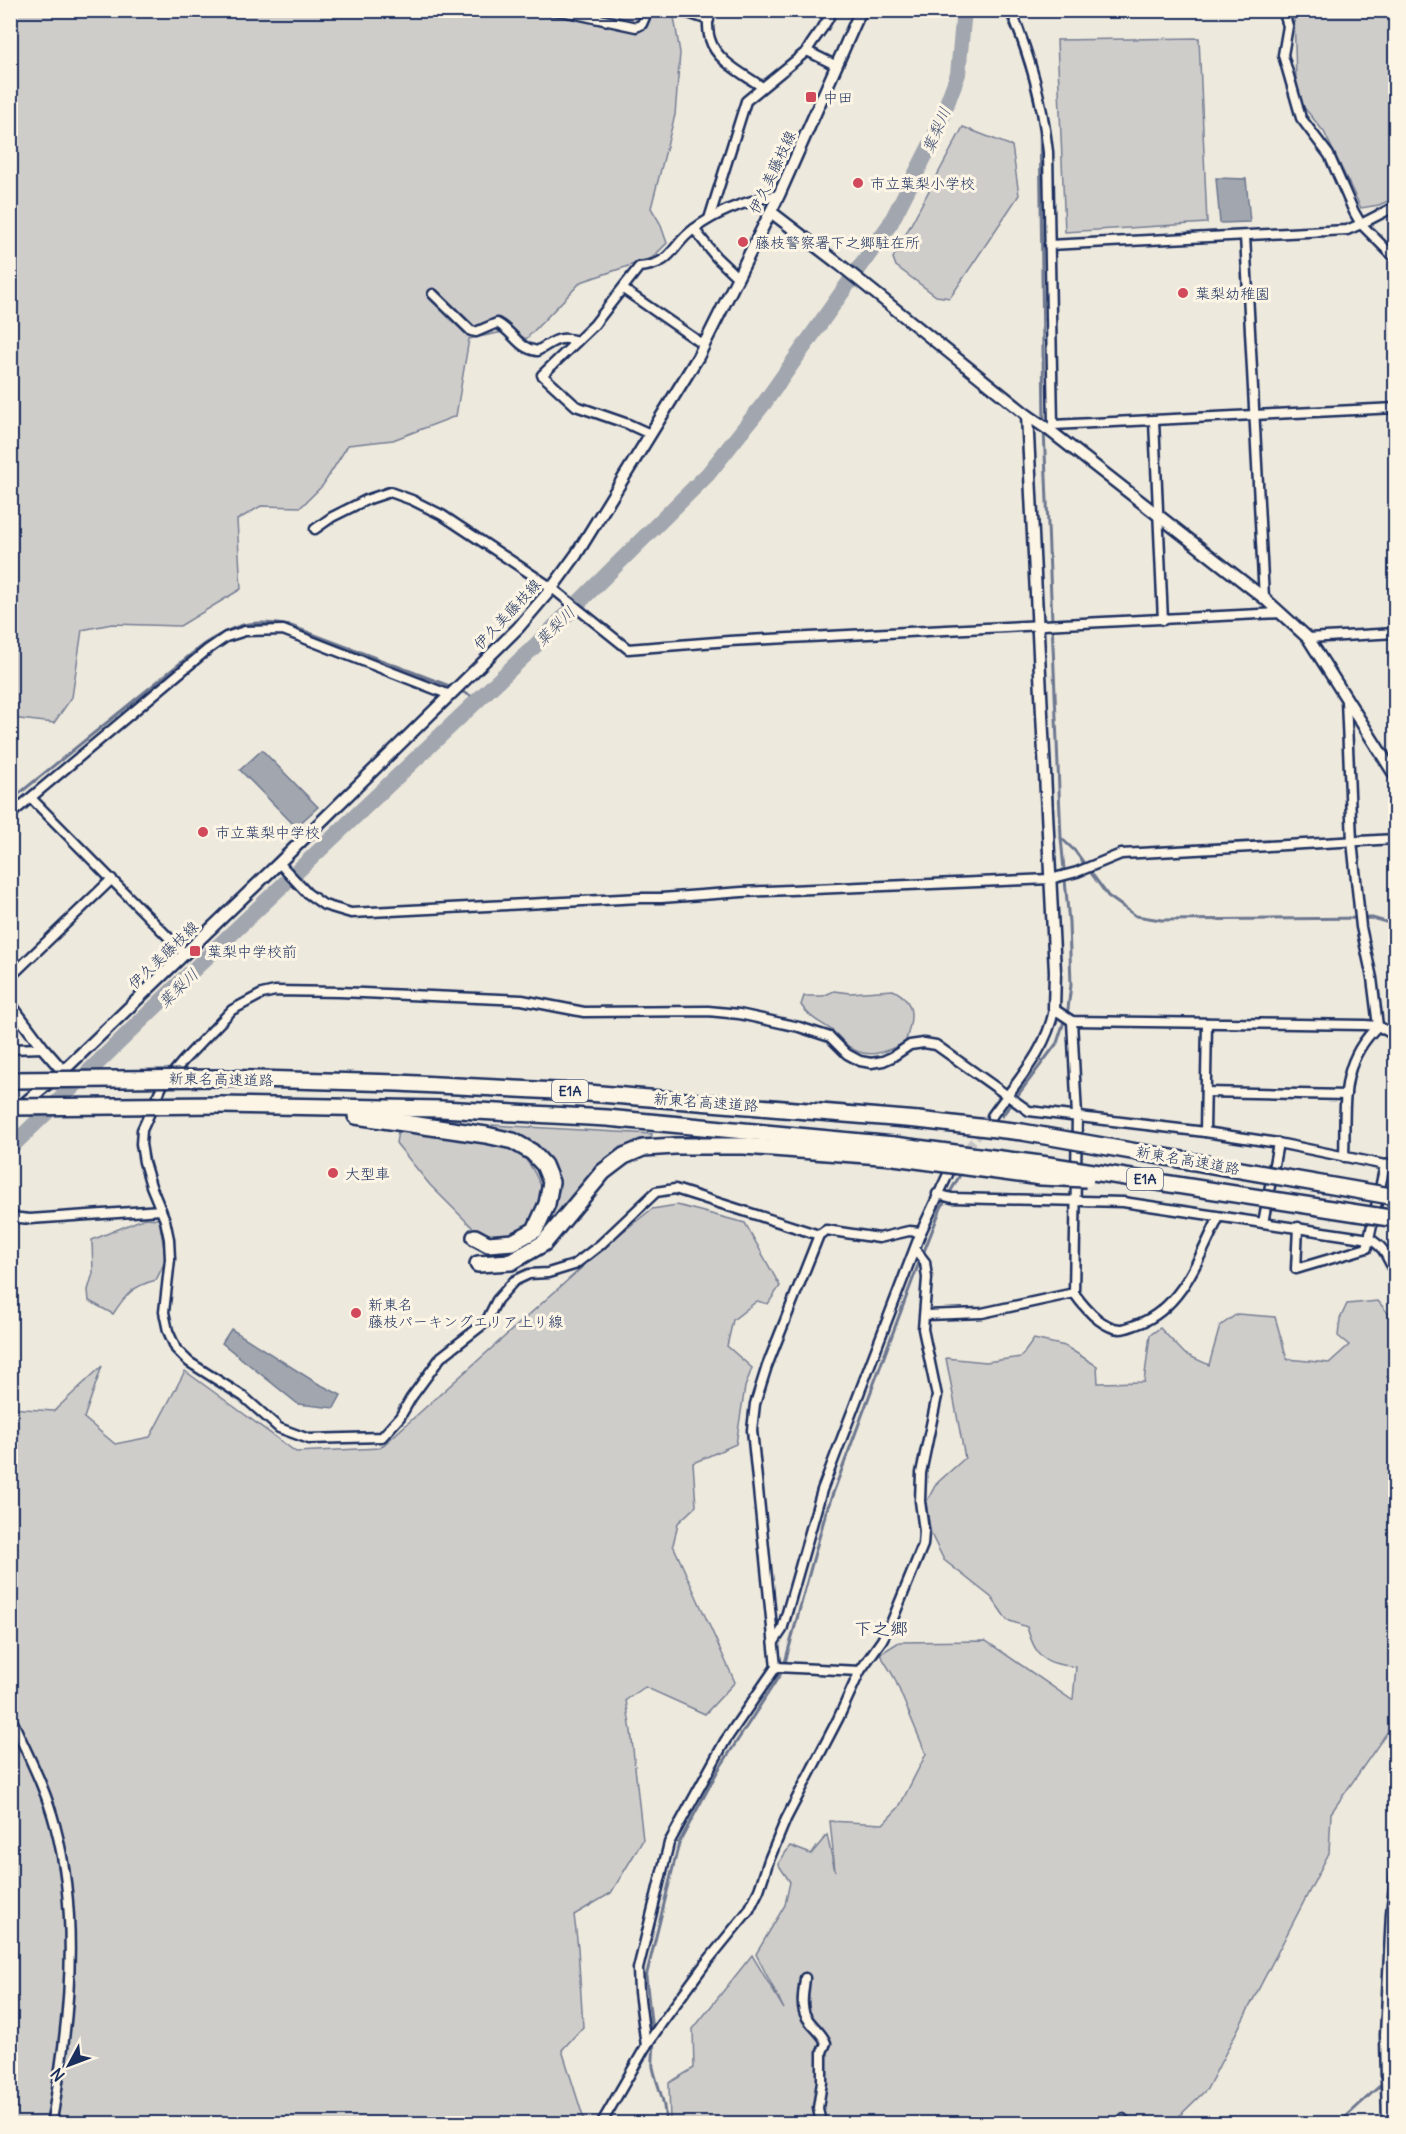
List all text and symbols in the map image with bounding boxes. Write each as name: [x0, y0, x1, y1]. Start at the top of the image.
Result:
place label: 中田: [823, 88, 853, 107]
marker: 中田: [804, 90, 818, 104]
water label: 葉梨川: [917, 104, 955, 156]
street label: 伊久美藤枝線: [744, 127, 800, 217]
place label: 市立葉梨小学校: [870, 174, 975, 193]
marker: 市立葉梨小学校: [851, 176, 865, 190]
place label: 藤枝警察署下之郷駐在所: [755, 233, 920, 252]
marker: 藤枝警察署下之郷駐在所: [736, 235, 750, 249]
place label: 葉梨幼稚園: [1195, 284, 1270, 303]
marker: 葉梨幼稚園: [1176, 286, 1190, 300]
street label: 伊久美藤枝線: [469, 575, 545, 653]
water label: 葉梨川: [531, 602, 579, 650]
place label: 市立葉梨中学校: [215, 823, 320, 842]
marker: 市立葉梨中学校: [196, 825, 210, 839]
street label: 伊久美藤枝線: [124, 917, 202, 993]
place label: 葉梨中学校前: [207, 942, 297, 961]
marker: 葉梨中学校前: [188, 944, 202, 958]
water label: 葉梨川: [154, 964, 202, 1012]
street label: 新東名高速道路: [168, 1069, 274, 1089]
road number: E1A: [552, 1080, 588, 1102]
street label: 新東名高速道路: [653, 1089, 759, 1115]
street label: 新東名高速道路: [1135, 1142, 1241, 1178]
place label: 大型車: [345, 1164, 390, 1183]
marker: 大型車: [326, 1166, 340, 1180]
road number: E1A: [1127, 1168, 1163, 1190]
place label: 新東名 藤枝パーキングエリア上り線: [368, 1295, 563, 1331]
marker: 新東名 藤枝パーキングエリア上り線: [349, 1306, 363, 1320]
district label: 下之郷: [854, 1617, 908, 1640]
north arrow: [39, 2035, 99, 2095]
text: N: [47, 2064, 69, 2086]

